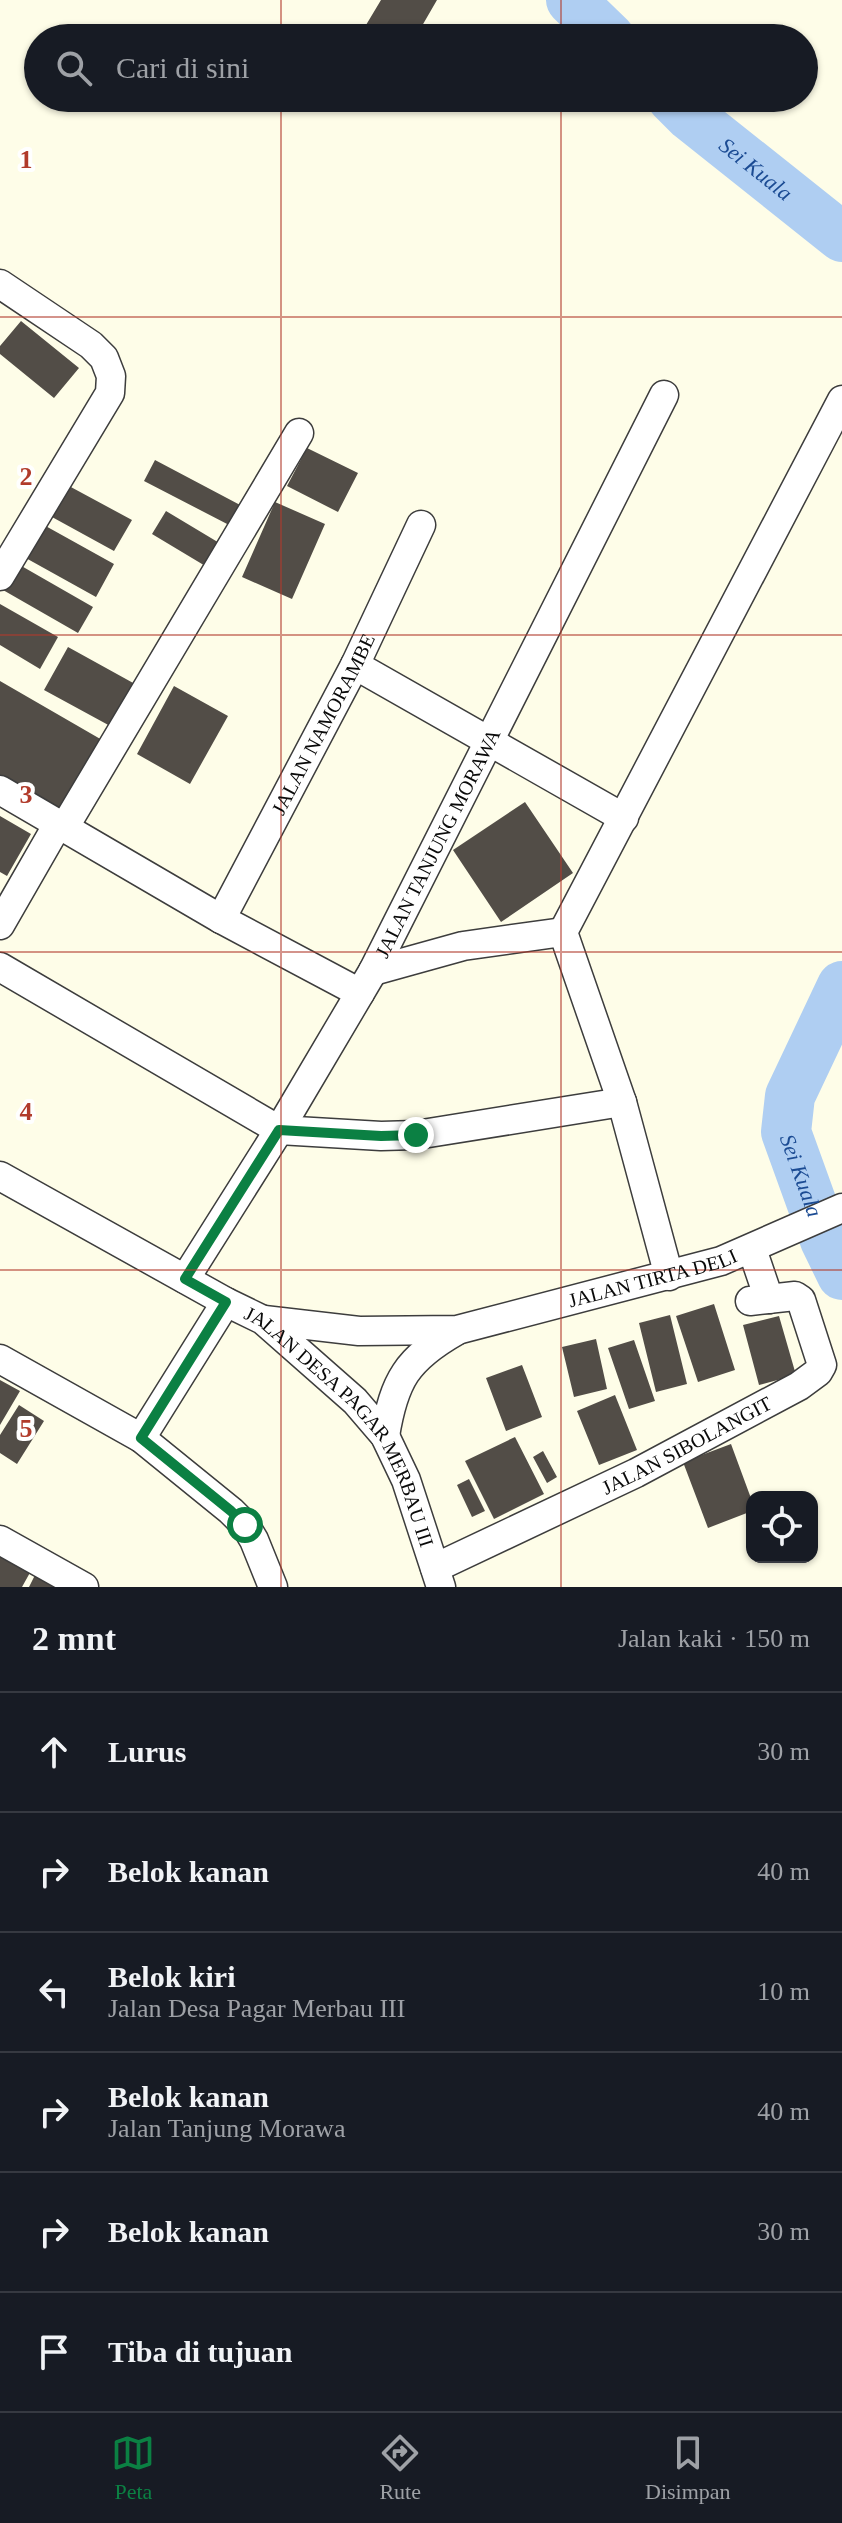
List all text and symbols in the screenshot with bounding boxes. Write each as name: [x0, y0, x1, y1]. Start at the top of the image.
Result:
search box: [24, 24, 818, 112]
icon: search: [52, 46, 96, 90]
text: Cari di sini: [116, 51, 249, 84]
water label: Sei Kuala: [715, 132, 798, 205]
text: 1: [20, 145, 33, 174]
text: 2: [20, 462, 33, 491]
street label: JALAN NAMORAMBE: [267, 630, 379, 818]
street label: JALAN TANJUNG MORAWA: [371, 725, 505, 961]
text: 3: [20, 780, 33, 809]
text: 4: [20, 1097, 33, 1126]
route end: [398, 1117, 434, 1153]
water label: Sei Kuala: [775, 1131, 828, 1220]
street label: JALAN TIRTA DELI: [566, 1244, 740, 1311]
street label: JALAN DESA PAGAR MERBAU III: [241, 1302, 438, 1550]
street label: JALAN SIBOLANGIT: [598, 1392, 775, 1499]
text: 5: [20, 1414, 33, 1443]
map controls: [746, 1491, 818, 1563]
button: locate: [746, 1491, 818, 1563]
route start: [227, 1507, 263, 1543]
text: 2 mnt: [32, 1620, 116, 1657]
text: Jalan kaki · 150 m: [618, 1624, 810, 1653]
icon: ahead: [32, 1730, 76, 1774]
text: Lurus: [108, 1735, 186, 1768]
text: 30 m: [757, 1737, 810, 1766]
icon: right: [32, 1850, 76, 1894]
text: Belok kanan: [108, 1855, 269, 1888]
text: 40 m: [757, 1857, 810, 1886]
text: Belok kiri: [108, 1960, 236, 1993]
icon: left: [32, 1970, 76, 2014]
text: 10 m: [757, 1977, 810, 2006]
text: Jalan Desa Pagar Merbau III: [108, 1994, 405, 2023]
text: Belok kanan: [108, 2080, 269, 2113]
icon: right: [32, 2090, 76, 2134]
text: 40 m: [757, 2097, 810, 2126]
text: Jalan Tanjung Morawa: [108, 2114, 345, 2143]
icon: right: [32, 2210, 76, 2254]
text: Belok kanan: [108, 2215, 269, 2248]
text: 30 m: [757, 2217, 810, 2246]
icon: arrive: [32, 2330, 76, 2374]
text: Tiba di tujuan: [108, 2335, 293, 2368]
tab: Peta: [111, 2431, 155, 2505]
tab: Rute: [378, 2431, 422, 2505]
tab: Disimpan: [645, 2431, 731, 2505]

